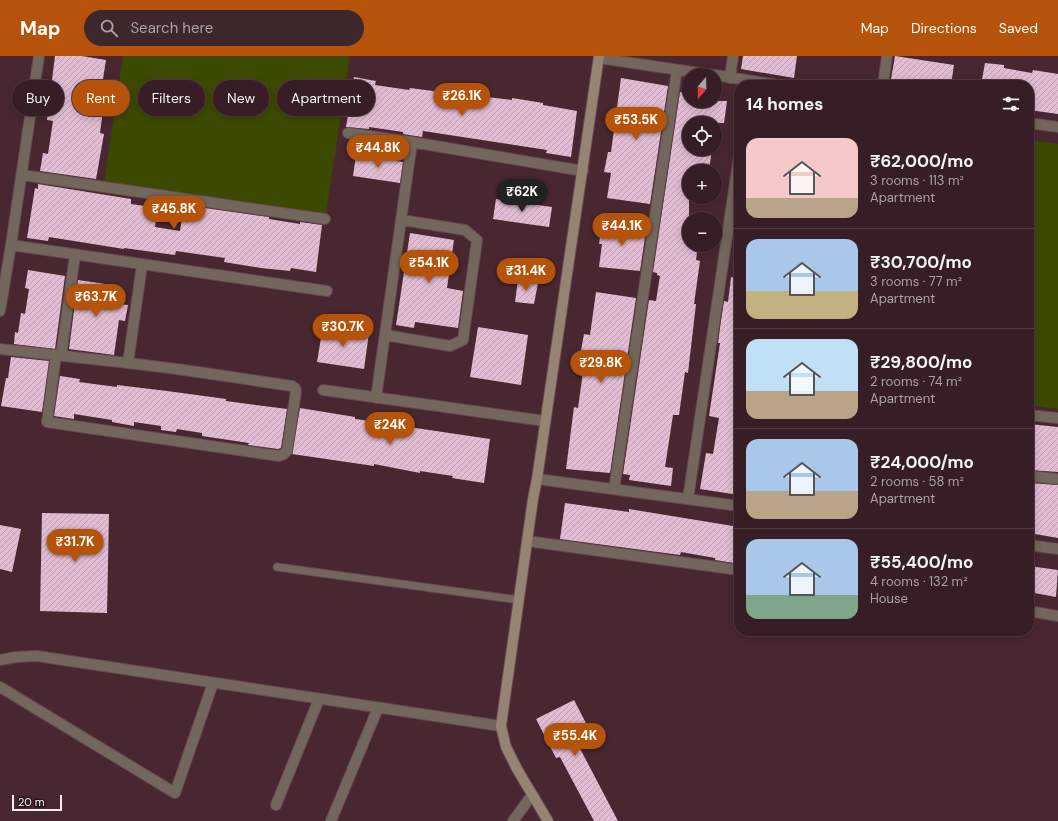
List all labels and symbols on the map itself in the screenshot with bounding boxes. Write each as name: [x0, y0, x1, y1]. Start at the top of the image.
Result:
north arrow: [682, 68, 722, 108]
pin: ₹26.1K: [429, 83, 495, 117]
pin: ₹53.5K: [603, 107, 669, 141]
pin: ₹44.8K: [345, 135, 411, 169]
pin: ₹62K: [498, 179, 546, 213]
pin: ₹45.8K: [141, 196, 207, 230]
pin: ₹44.1K: [589, 213, 655, 247]
pin: ₹54.1K: [396, 250, 462, 284]
pin: ₹31.4K: [493, 258, 559, 292]
pin: ₹63.7K: [63, 284, 129, 318]
pin: ₹30.7K: [310, 314, 376, 348]
pin: ₹29.8K: [568, 350, 634, 384]
pin: ₹24K: [366, 412, 414, 446]
pin: ₹31.7K: [42, 529, 108, 563]
pin: ₹55.4K: [542, 723, 608, 757]
scale bar: [12, 793, 62, 812]

